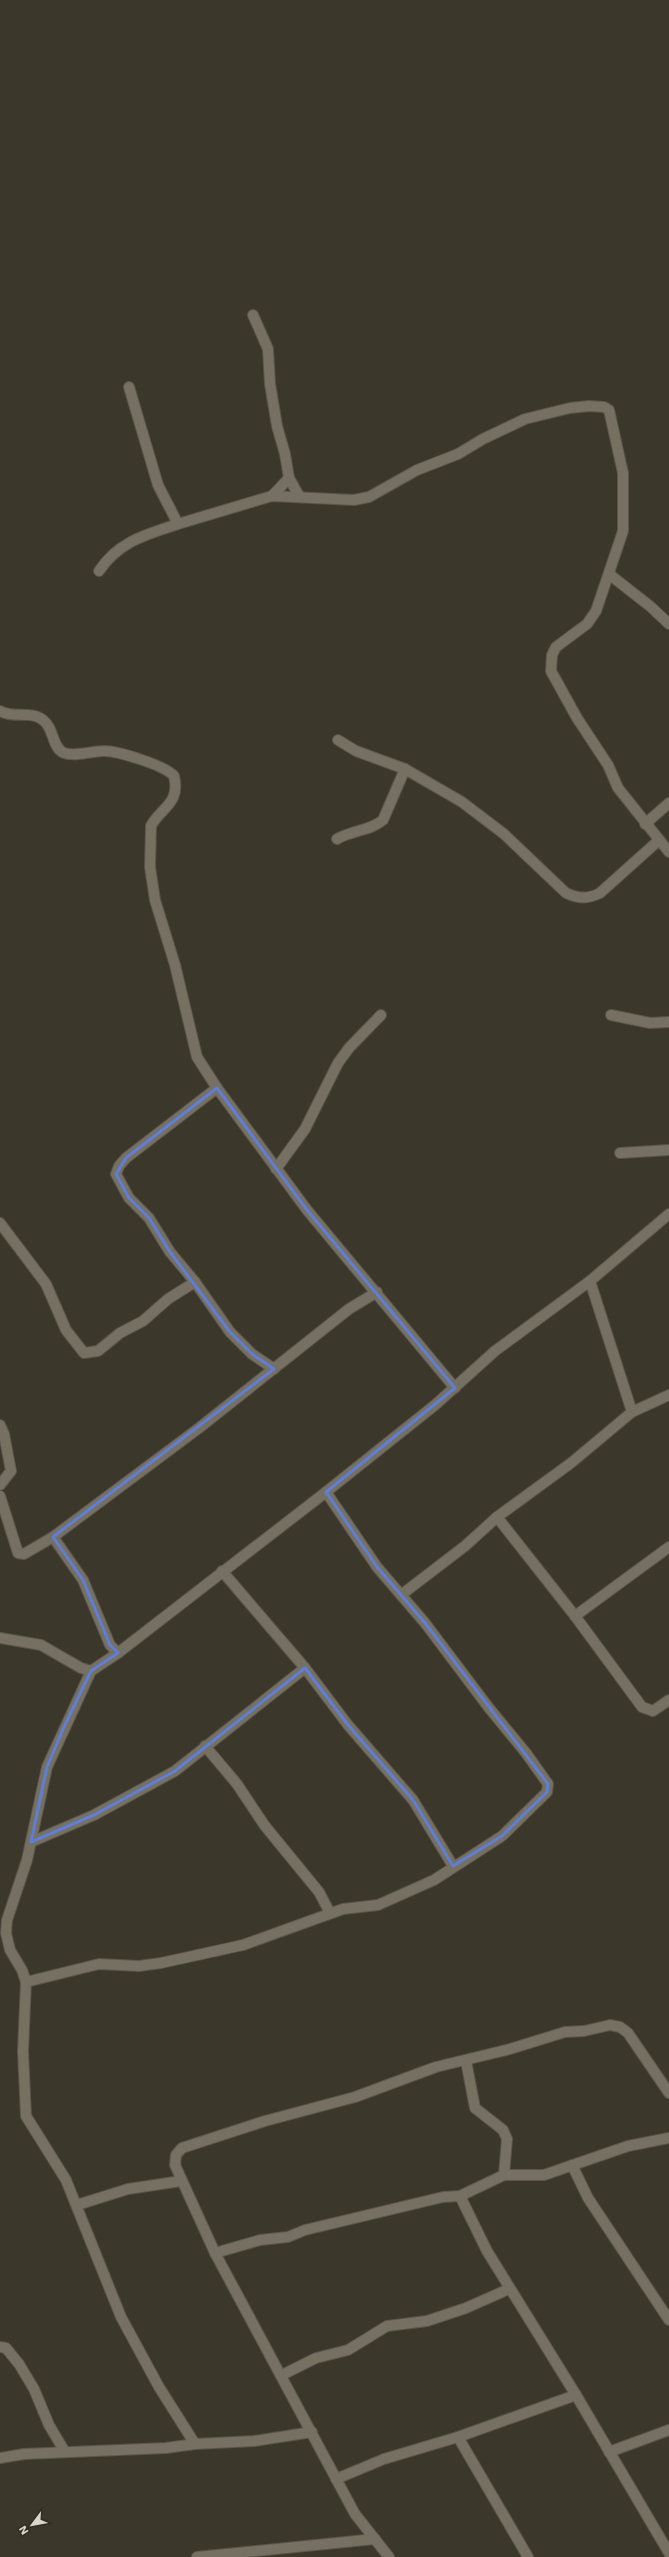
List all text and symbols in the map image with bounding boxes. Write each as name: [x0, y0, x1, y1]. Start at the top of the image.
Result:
north arrow: [12, 2505, 52, 2545]
text: N: [16, 2523, 32, 2537]

